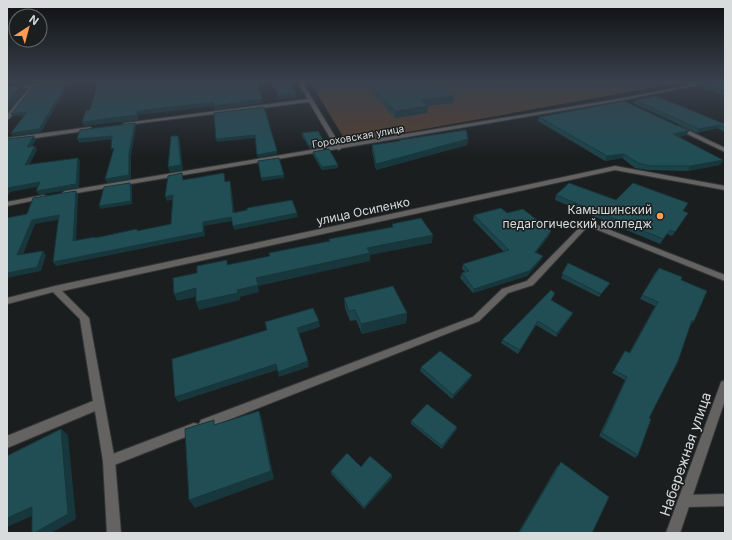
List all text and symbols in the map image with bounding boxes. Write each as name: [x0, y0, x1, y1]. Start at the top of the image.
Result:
north arrow: [8, 8, 48, 48]
text: N: [26, 12, 41, 28]
street label: Гороховская улица: [311, 122, 405, 150]
street label: улица Осипенко: [315, 194, 411, 228]
place label: Камышинский педагогический колледж: [503, 202, 652, 231]
marker: Камышинский педагогический колледж: [655, 211, 665, 221]
street label: Набережная улица: [656, 390, 714, 518]

